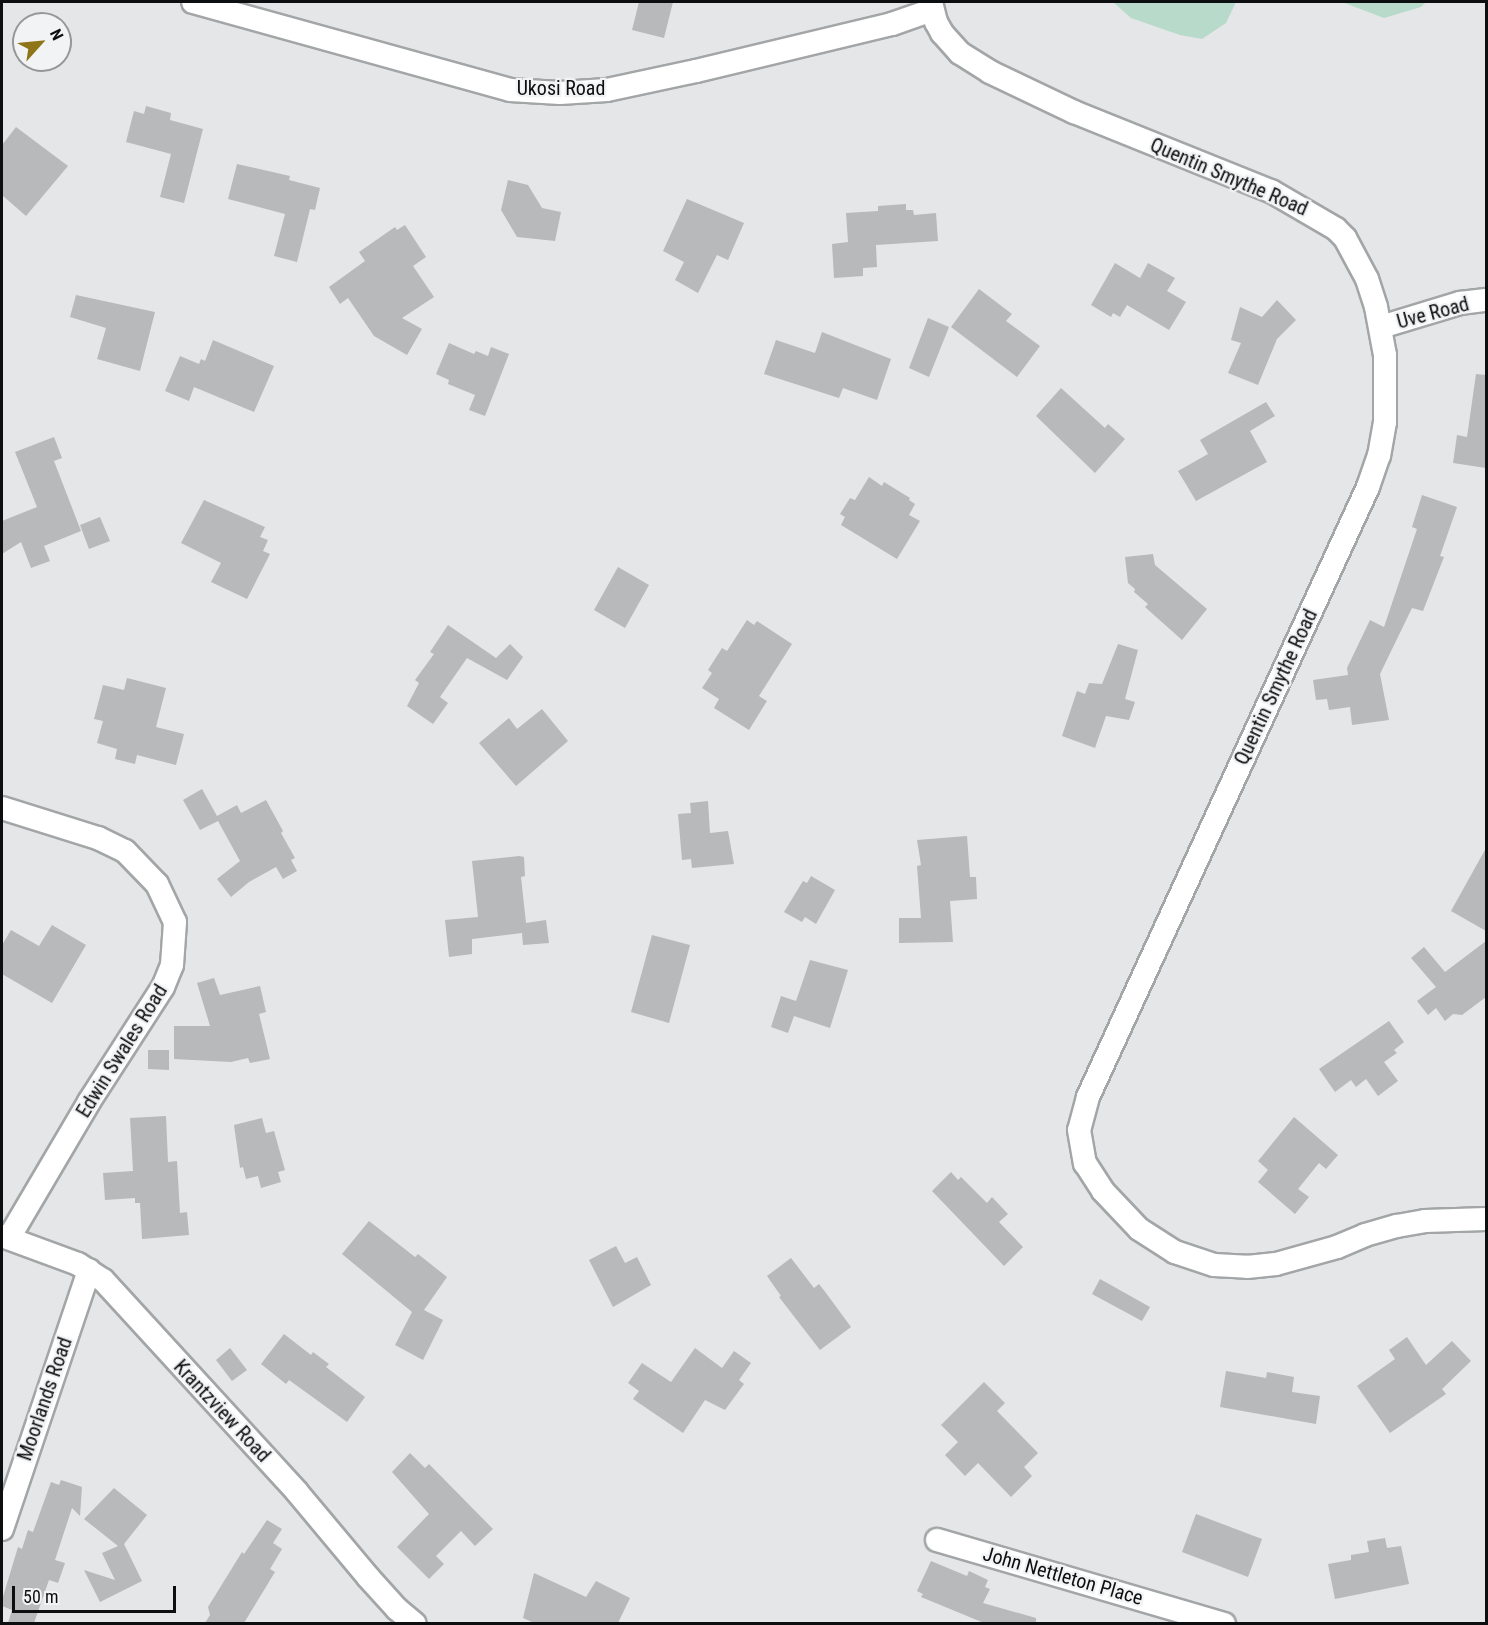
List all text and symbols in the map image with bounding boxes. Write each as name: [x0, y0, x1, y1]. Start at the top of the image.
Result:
north arrow: [12, 12, 72, 72]
text: N: [46, 26, 67, 43]
street label: Ukosi Road: [517, 76, 605, 100]
street label: Quentin Smythe Road: [1147, 133, 1311, 221]
street label: Uve Road: [1394, 292, 1472, 334]
street label: Quentin Smythe Road: [1229, 605, 1323, 769]
street label: Edwin Swales Road: [71, 980, 173, 1122]
street label: Moorlands Road: [13, 1334, 77, 1464]
street label: Krantzview Road: [169, 1355, 275, 1467]
street label: John Nettleton Place: [980, 1542, 1146, 1610]
scale bar: [15, 1574, 178, 1612]
text: 50 m: [23, 1586, 58, 1607]

